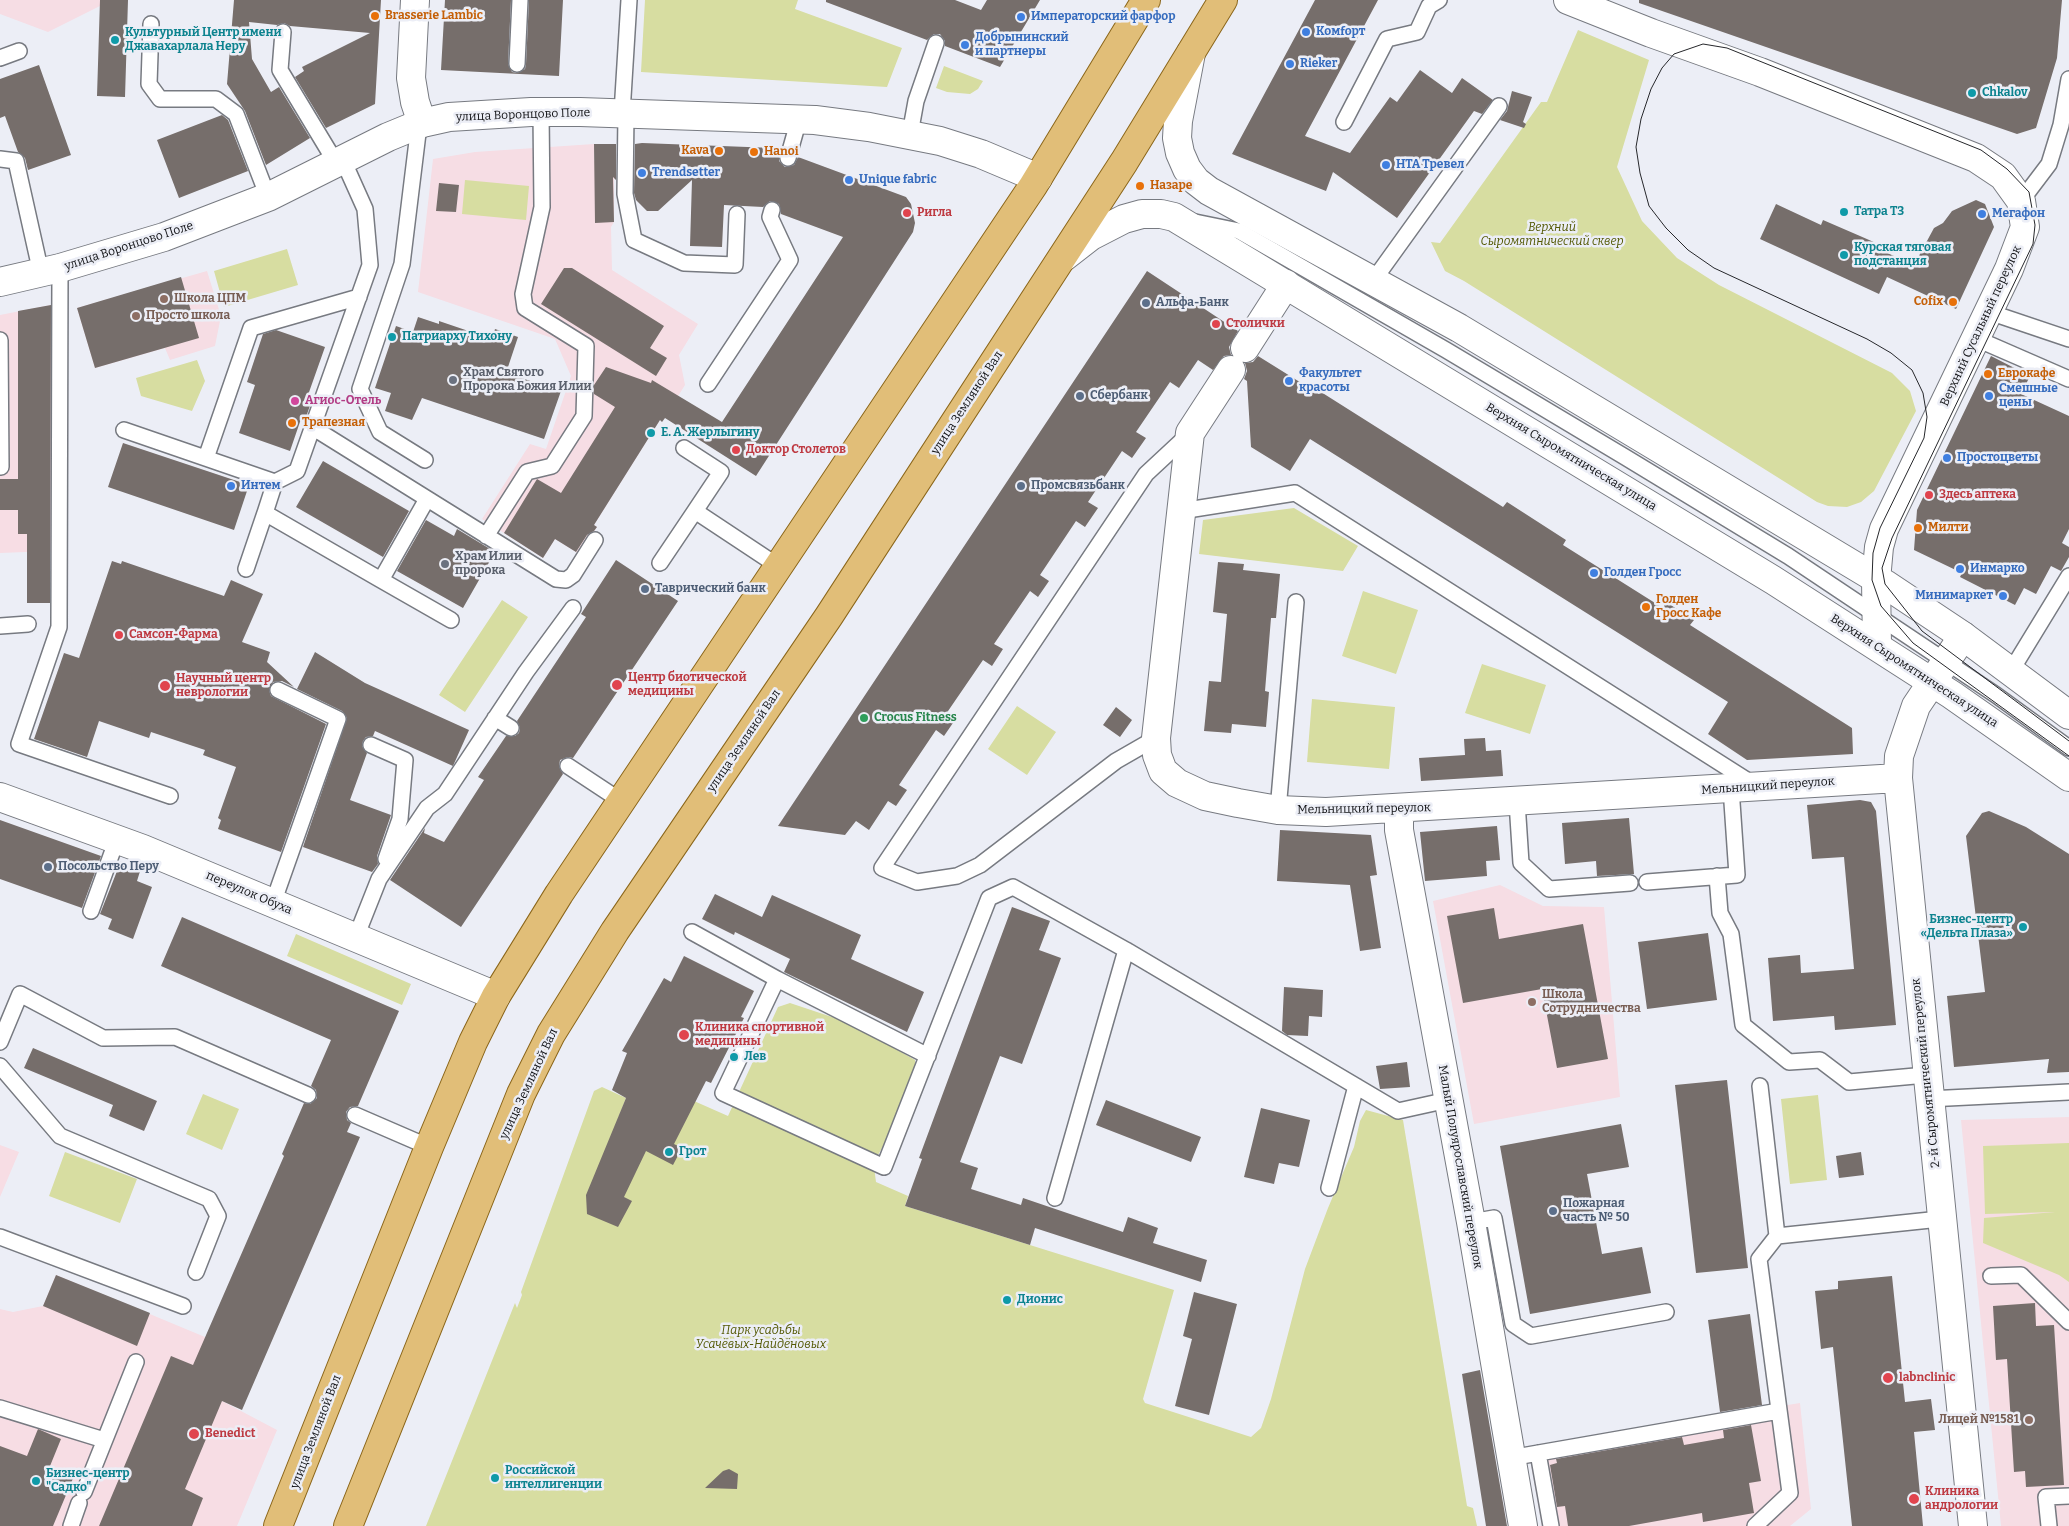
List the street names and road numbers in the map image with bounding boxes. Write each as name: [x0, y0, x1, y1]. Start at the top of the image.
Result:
street label: улица Воронцово Поле: [456, 105, 590, 125]
street label: улица Воронцово Поле: [63, 218, 195, 274]
street label: Верхний Сусальный переулок: [1937, 243, 2025, 409]
street label: улица Земляной Вал: [928, 349, 1006, 457]
street label: Верхняя Сыромятническая улица: [1483, 400, 1659, 514]
street label: Верхняя Сыромятническая улица: [1828, 611, 2000, 731]
street label: улица Земляной Вал: [704, 687, 784, 795]
street label: Мельницкий переулок: [1701, 774, 1835, 798]
street label: Мельницкий переулок: [1297, 801, 1431, 817]
street label: переулок Обуха: [204, 868, 294, 918]
street label: 2-й Сыромятнический переулок: [1909, 978, 1943, 1168]
street label: улица Земляной Вал: [497, 1026, 561, 1142]
street label: Малый Полуярославский переулок: [1435, 1064, 1485, 1270]
street label: улица Земляной Вал: [288, 1373, 344, 1491]

